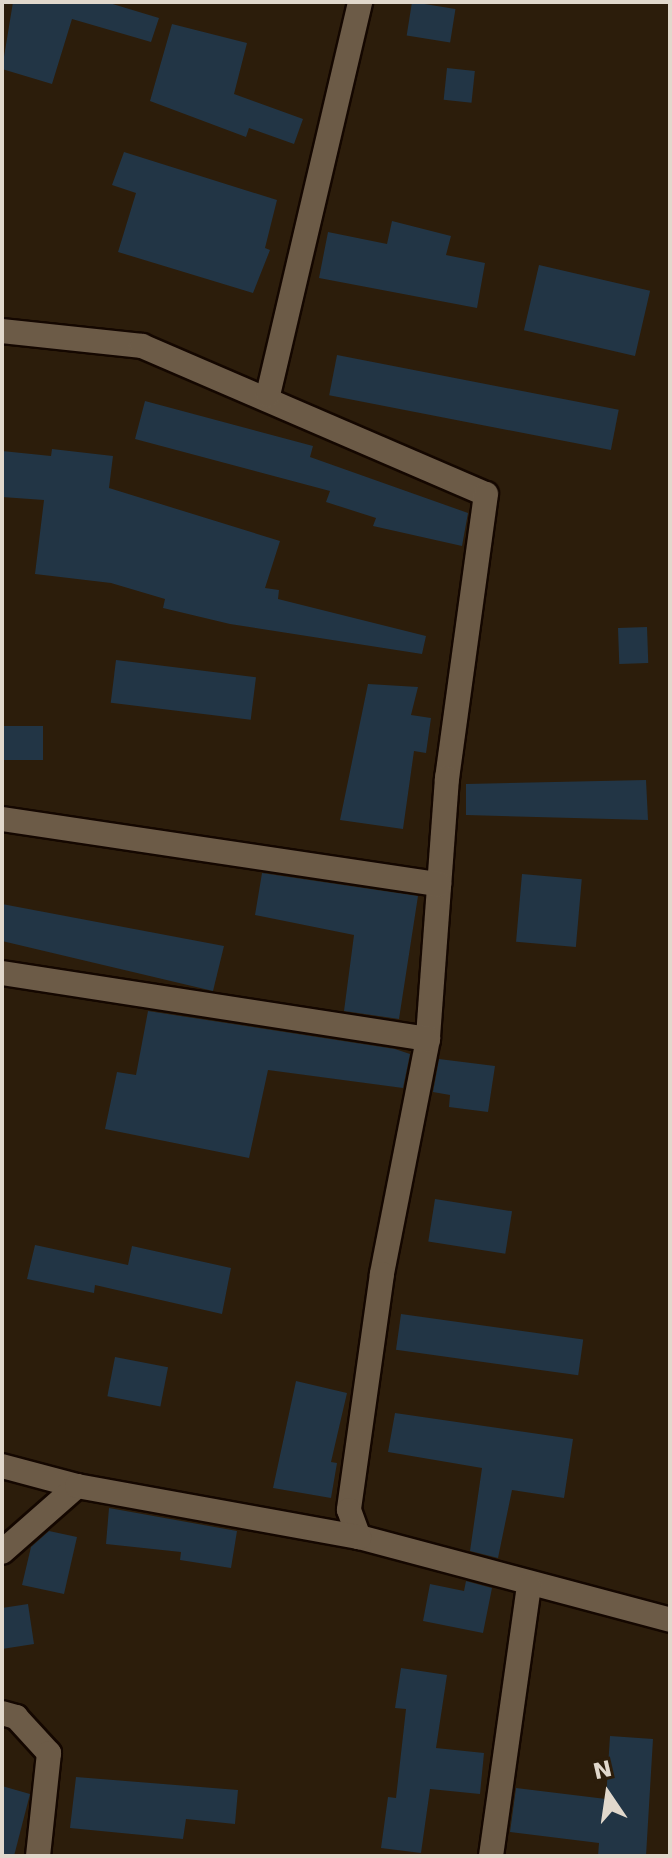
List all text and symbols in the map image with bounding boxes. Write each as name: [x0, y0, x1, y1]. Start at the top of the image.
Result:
north arrow: [568, 1754, 648, 1834]
text: N: [591, 1756, 614, 1784]

